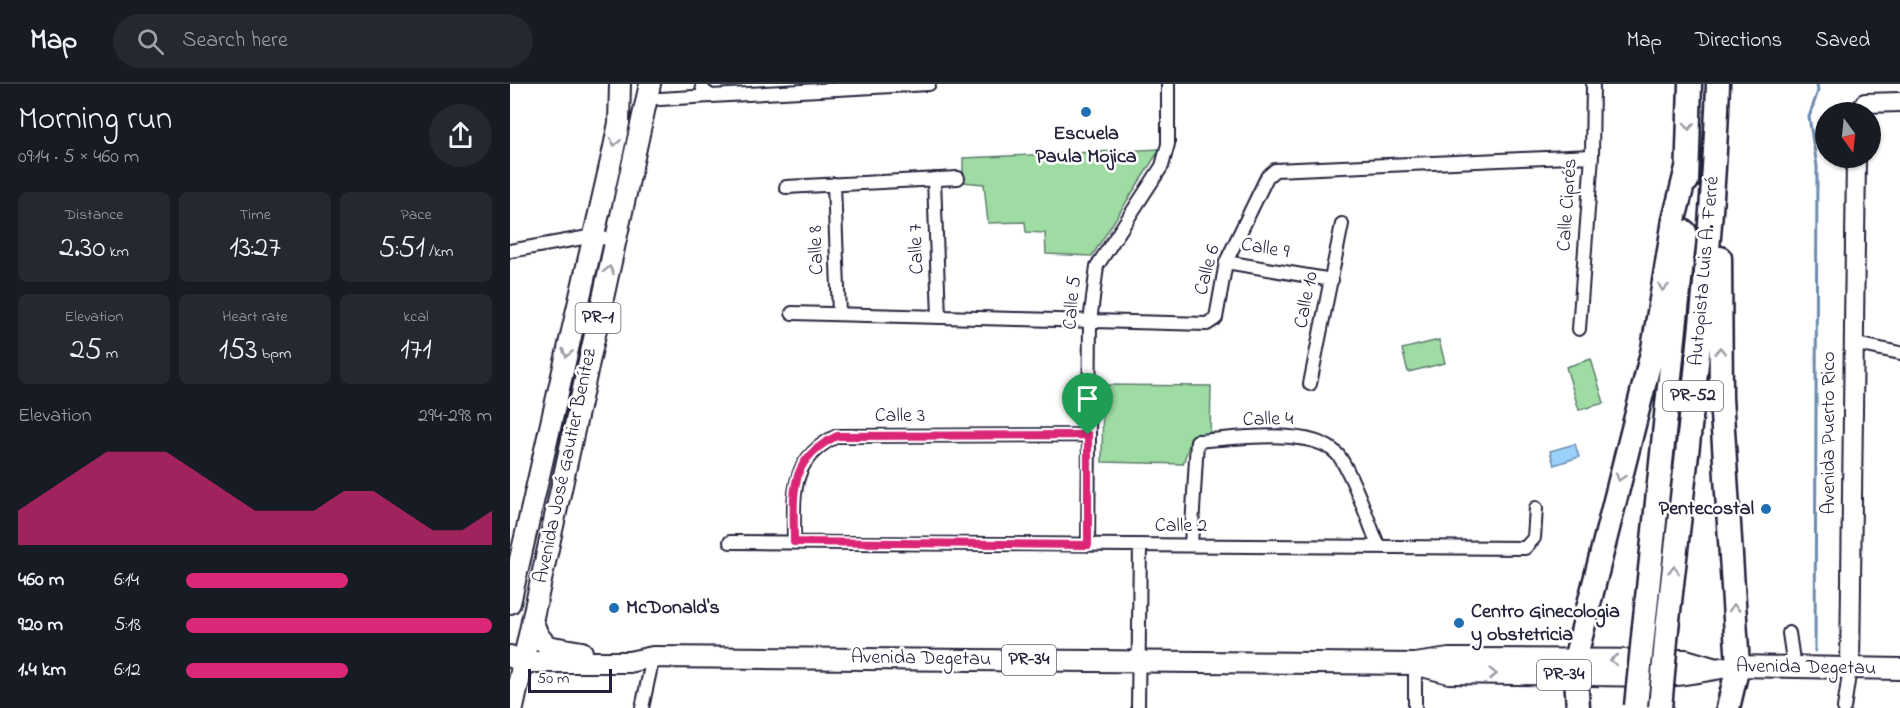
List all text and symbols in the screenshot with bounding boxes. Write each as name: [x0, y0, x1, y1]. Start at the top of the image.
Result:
search box: [113, 14, 533, 68]
text: Map: [30, 21, 77, 62]
icon: search: [134, 25, 167, 58]
text: Search here: [182, 25, 288, 57]
text: Map: [1626, 26, 1662, 56]
text: Directions: [1695, 26, 1782, 56]
text: Saved: [1815, 26, 1870, 56]
text: Morning run: [18, 96, 172, 144]
north arrow: [1815, 102, 1881, 168]
map controls: [1815, 102, 1881, 168]
button: share: [429, 104, 492, 167]
marker: Escuela Paula Mojica: [1079, 105, 1093, 119]
place label: Escuela Paula Mojica: [1035, 120, 1137, 172]
one-way arrow: [1682, 121, 1695, 130]
one-way arrow: [609, 137, 622, 147]
text: 09:14 · 5 × 460 m: [18, 143, 139, 172]
street label: Calle Ciprés: [1550, 157, 1586, 253]
street label: Autopista Luis A. Ferré: [1682, 175, 1728, 367]
text: Distance: [65, 203, 123, 227]
text: Time: [239, 203, 271, 227]
text: Pace: [400, 203, 432, 227]
street label: Calle 7: [902, 223, 932, 275]
street label: Calle 8: [802, 225, 832, 275]
text: 2.30: [59, 227, 105, 271]
text: 13:27: [229, 227, 281, 271]
text: 5:51: [379, 227, 425, 271]
street label: Calle 9: [1239, 231, 1291, 267]
text: km: [105, 240, 129, 264]
text: /km: [425, 240, 453, 264]
street label: Calle 6: [1187, 241, 1229, 299]
one-way arrow: [602, 266, 615, 276]
street label: Calle 10: [1287, 269, 1327, 331]
street label: Calle 5: [1056, 275, 1090, 331]
one-way arrow: [1658, 282, 1670, 292]
road number: PR-1: [576, 303, 620, 333]
text: Elevation: [65, 305, 123, 329]
text: Heart rate: [222, 305, 288, 329]
text: kcal: [403, 305, 429, 329]
text: 25: [70, 329, 102, 373]
text: 153: [219, 329, 258, 373]
text: 171: [400, 329, 432, 373]
text: m: [102, 342, 118, 366]
text: bpm: [258, 342, 291, 366]
street label: Avenida José Gautier Benítez: [527, 345, 605, 586]
one-way arrow: [1713, 346, 1726, 355]
one-way arrow: [561, 348, 574, 358]
street label: Avenida Puerto Rico: [1815, 351, 1844, 515]
pin: [1062, 373, 1113, 435]
road number: PR-52: [1663, 381, 1723, 411]
icon: arrive: [1071, 382, 1104, 415]
text: Elevation: [18, 402, 92, 431]
text: 294–298 m: [418, 402, 492, 431]
street label: Calle 3: [875, 402, 925, 431]
street label: Calle 4: [1242, 405, 1294, 435]
one-way arrow: [1614, 472, 1627, 482]
place label: Pentecostal: [1659, 495, 1754, 524]
marker: Pentecostal: [1759, 502, 1773, 516]
street label: Calle 2: [1155, 512, 1207, 541]
text: 460 m: [18, 566, 64, 595]
text: 6:14: [114, 566, 139, 595]
one-way arrow: [1667, 566, 1679, 575]
place label: McDonald's: [626, 594, 720, 623]
place label: Centro Ginecologia y obstetricia: [1471, 598, 1620, 651]
marker: McDonald's: [607, 601, 621, 615]
one-way arrow: [1728, 604, 1741, 613]
text: 920 m: [18, 611, 63, 640]
text: 5:18: [114, 611, 141, 640]
marker: Centro Ginecologia y obstetricia: [1452, 616, 1466, 630]
street label: Avenida Degetau: [850, 643, 992, 676]
road number: PR-34: [1002, 645, 1056, 675]
street label: Avenida Degetau: [1735, 652, 1877, 685]
one-way arrow: [1609, 654, 1618, 666]
text: 1.4 km: [18, 656, 66, 685]
text: 6:12: [114, 656, 141, 685]
road number: PR-34: [1537, 660, 1591, 690]
scale bar: [528, 666, 612, 694]
text: 50 m: [537, 667, 569, 691]
one-way arrow: [1489, 667, 1498, 680]

